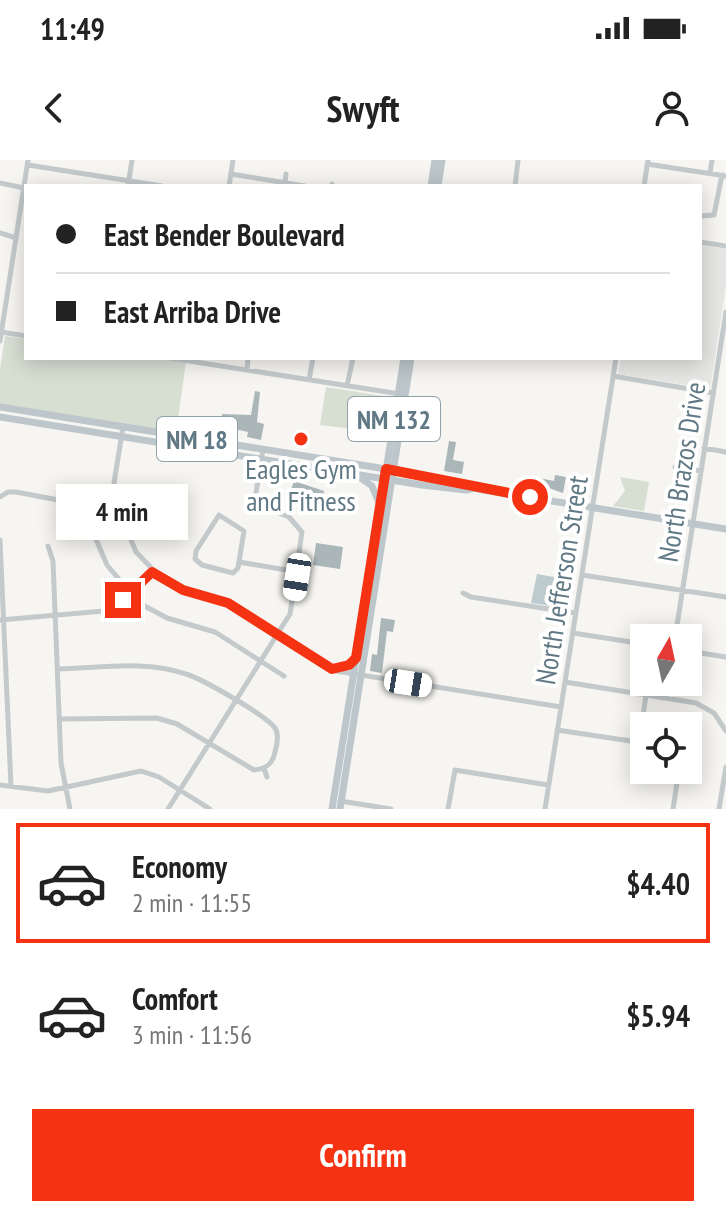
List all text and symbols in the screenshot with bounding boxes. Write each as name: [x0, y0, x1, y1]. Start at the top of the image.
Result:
text: 11:49: [40, 9, 105, 48]
text: Swyft: [327, 85, 399, 132]
icon: back: [32, 86, 76, 130]
icon: person: [650, 86, 694, 130]
text: East Bender Boulevard: [104, 215, 345, 254]
text: East Arriba Drive: [104, 292, 281, 331]
street label: North Brazos Drive: [649, 379, 713, 565]
road number: NM 132: [348, 397, 440, 441]
road number: NM 18: [157, 417, 237, 461]
marker: Eagles Gym and Fitness: [292, 430, 310, 448]
place label: Eagles Gym and Fitness: [245, 450, 357, 519]
street label: North Jefferson Street: [526, 473, 596, 687]
route start: [512, 479, 548, 515]
callout: 4 min: [57, 484, 189, 540]
text: 4 min: [96, 495, 148, 528]
car: [281, 551, 313, 603]
route end: [105, 582, 141, 618]
north arrow: [630, 624, 702, 696]
map controls: [630, 624, 702, 784]
car: [382, 667, 434, 699]
button: locate: [630, 712, 702, 784]
icon: car: [36, 847, 108, 919]
text: Economy: [132, 847, 227, 886]
text: $4.40: [626, 864, 690, 903]
text: 2 min · 11:55: [132, 886, 252, 919]
icon: car: [36, 979, 108, 1051]
text: Comfort: [132, 979, 218, 1018]
text: $5.94: [626, 996, 690, 1035]
text: 3 min · 11:56: [132, 1018, 252, 1051]
button: Confirm: [32, 1109, 694, 1201]

